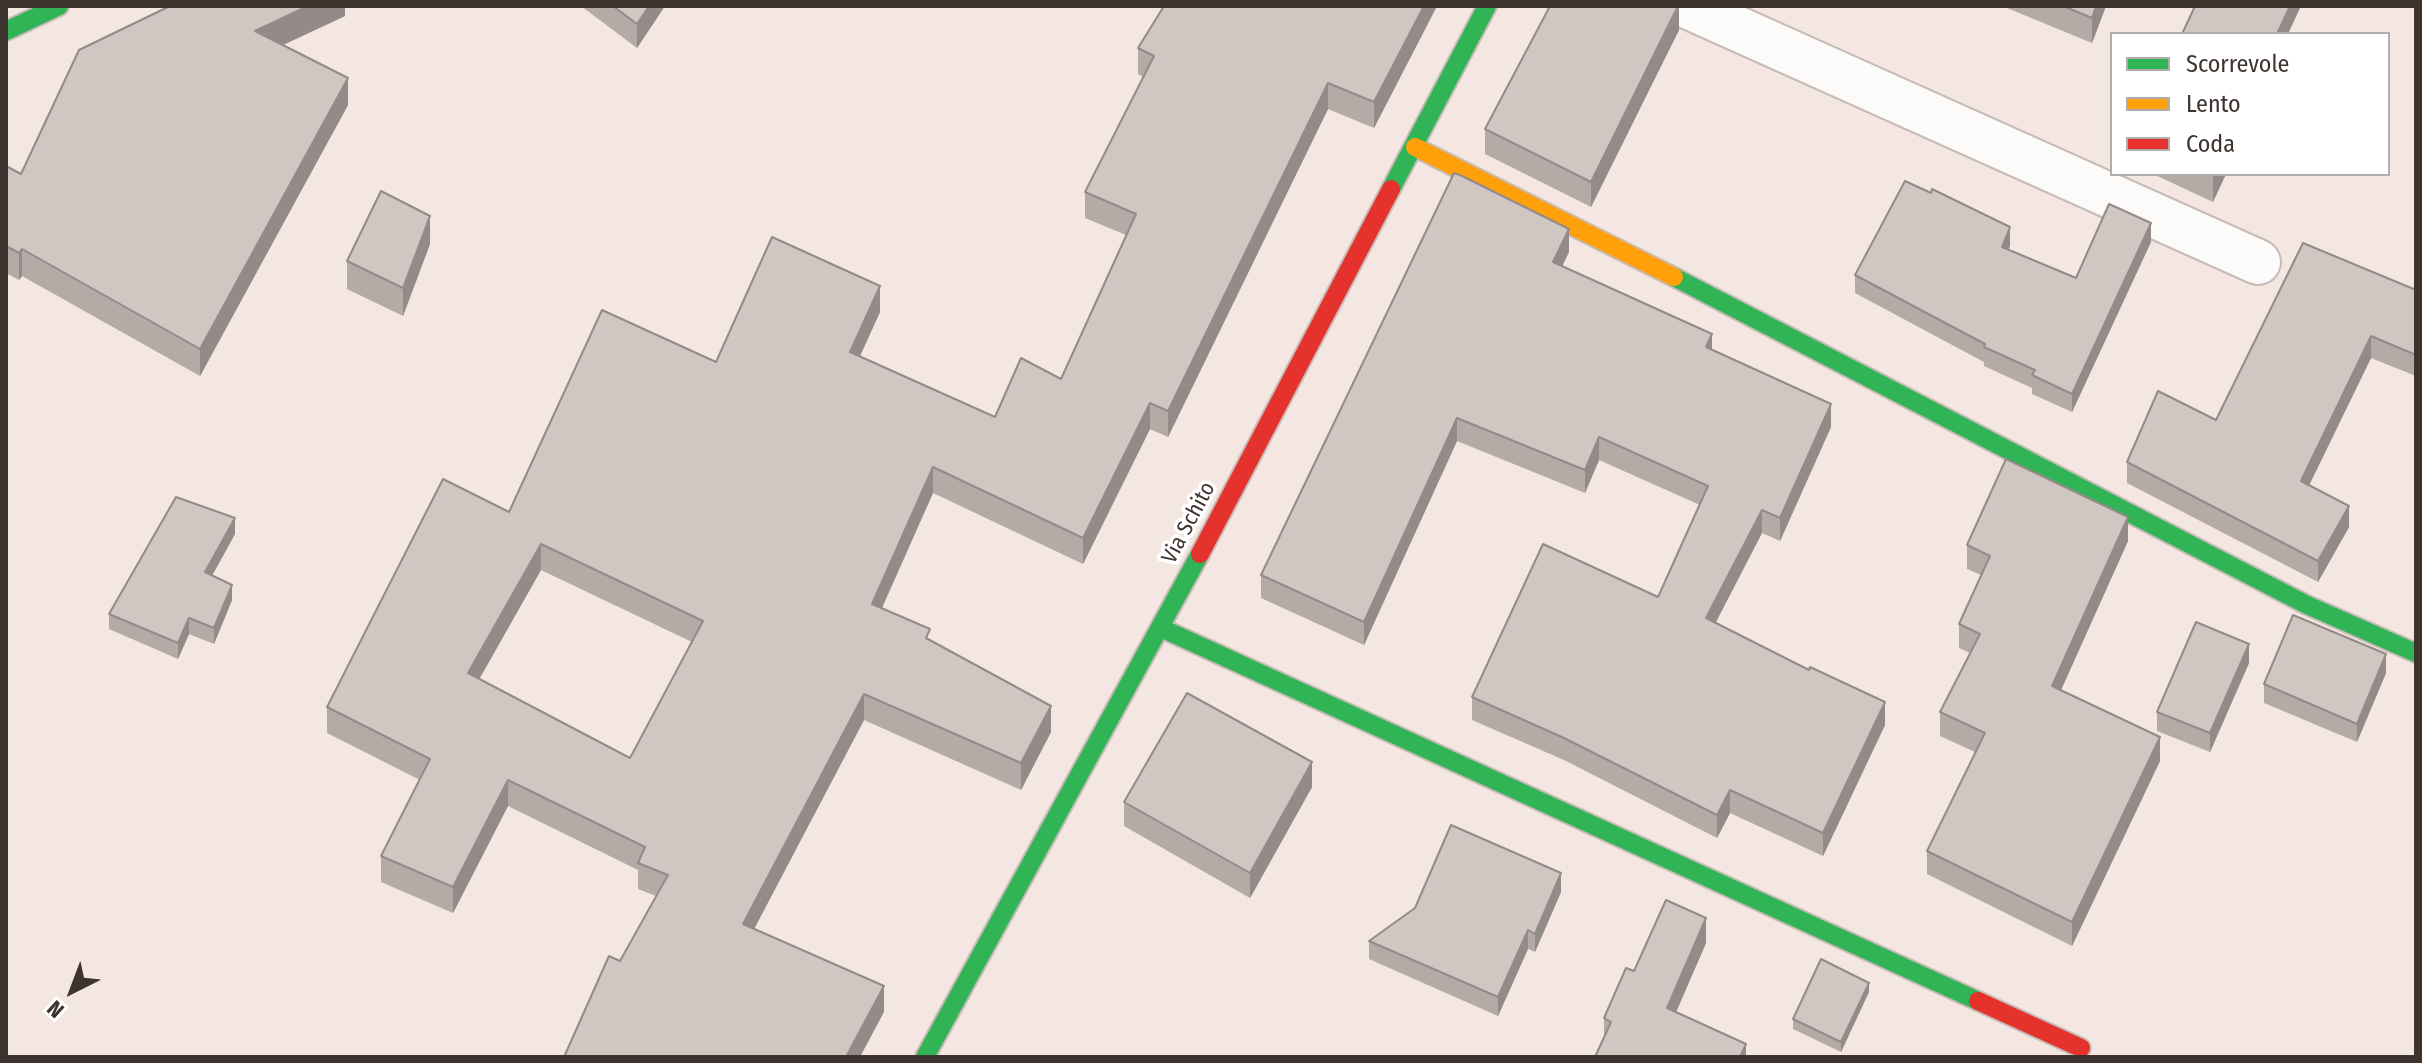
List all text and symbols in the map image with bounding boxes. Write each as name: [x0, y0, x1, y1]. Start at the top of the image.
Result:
legend: [2110, 32, 2390, 176]
text: Scorrevole: [2186, 50, 2289, 78]
text: Lento: [2186, 90, 2241, 118]
text: Coda: [2186, 130, 2235, 158]
street label: Via Schito: [1157, 478, 1221, 568]
north arrow: [32, 951, 112, 1031]
text: N: [42, 995, 70, 1024]

